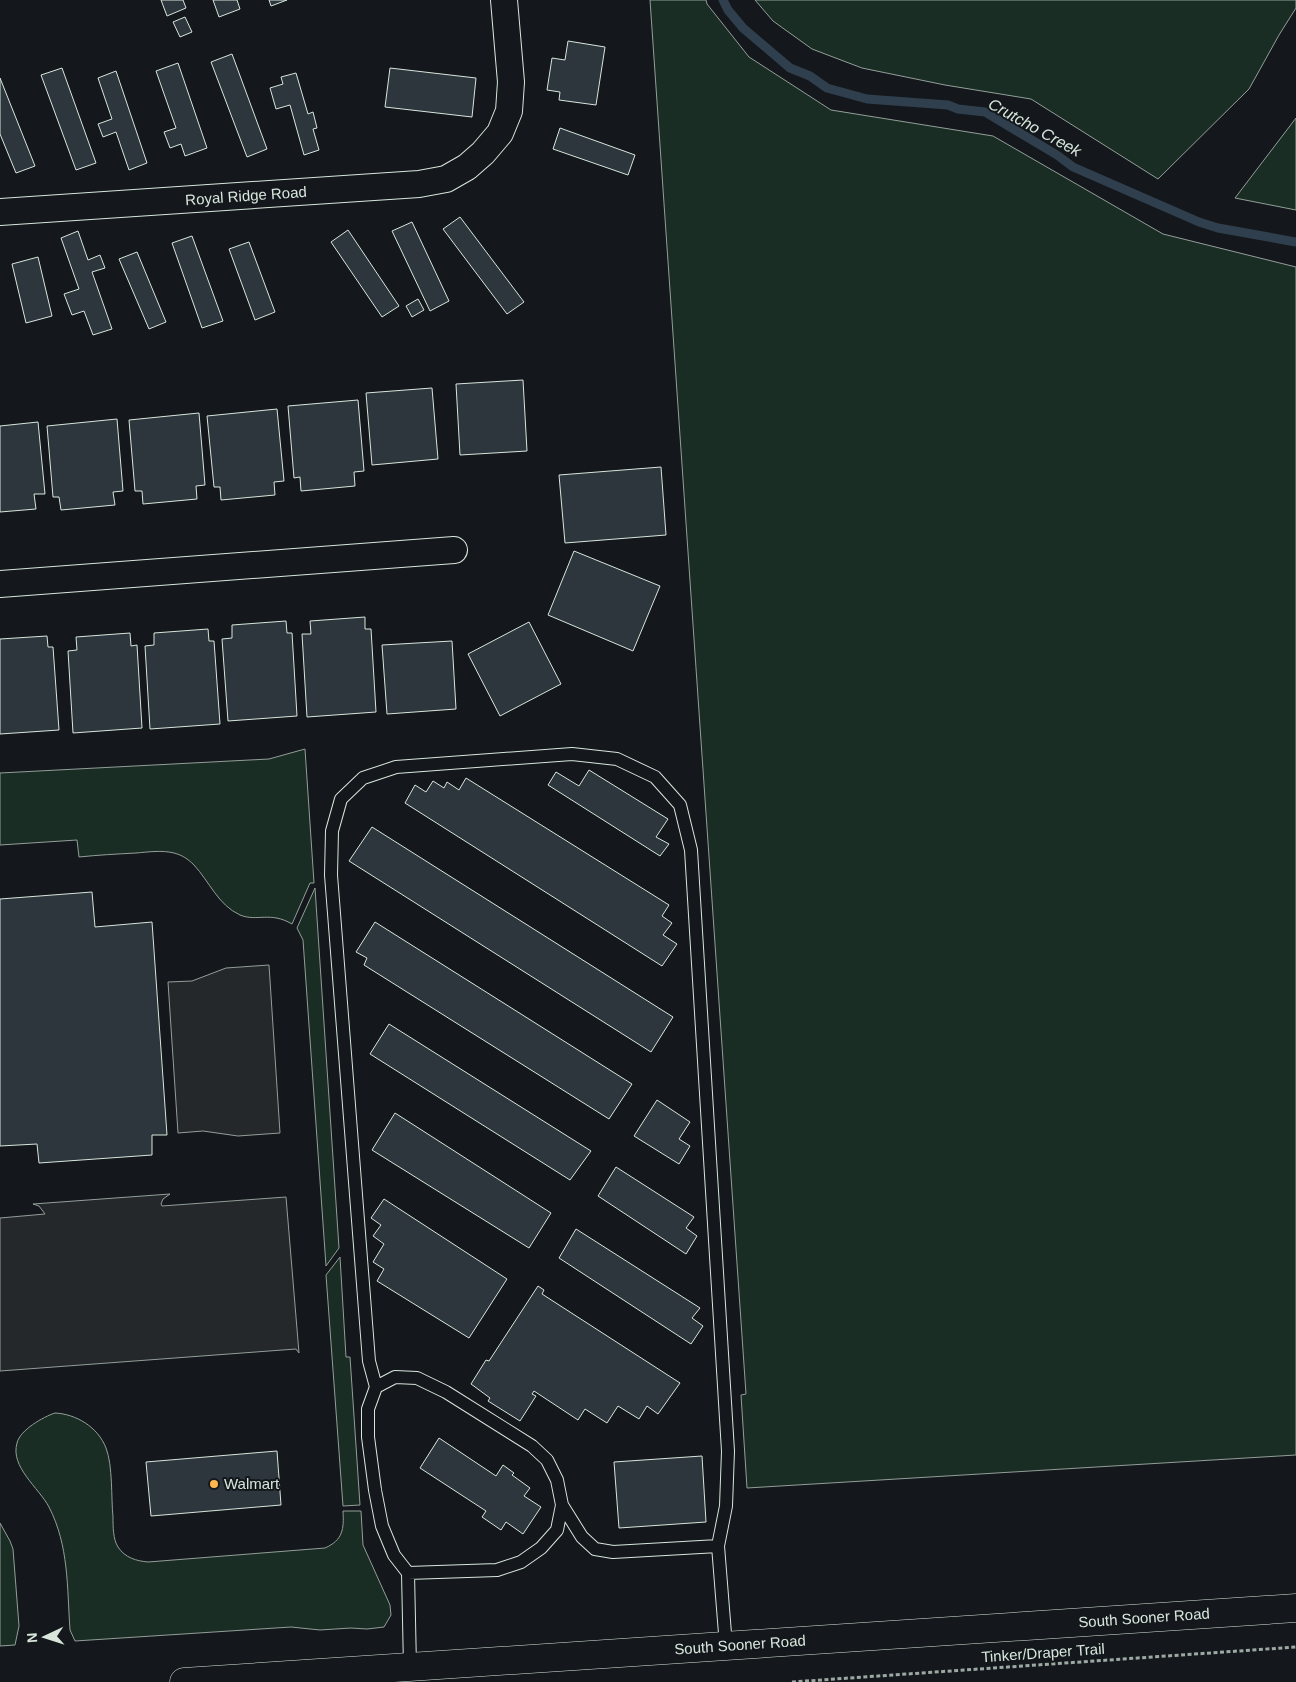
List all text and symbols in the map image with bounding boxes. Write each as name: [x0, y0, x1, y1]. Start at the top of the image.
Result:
water label: Crutcho Creek: [986, 95, 1085, 160]
street label: Royal Ridge Road: [185, 183, 307, 208]
place label: Walmart: [224, 1475, 280, 1492]
marker: Walmart: [208, 1478, 220, 1490]
street label: South Sooner Road: [1078, 1604, 1210, 1631]
north arrow: [20, 1612, 70, 1662]
street label: South Sooner Road: [674, 1631, 806, 1658]
text: N: [24, 1632, 40, 1644]
street label: Tinker/Draper Trail: [981, 1640, 1105, 1665]

